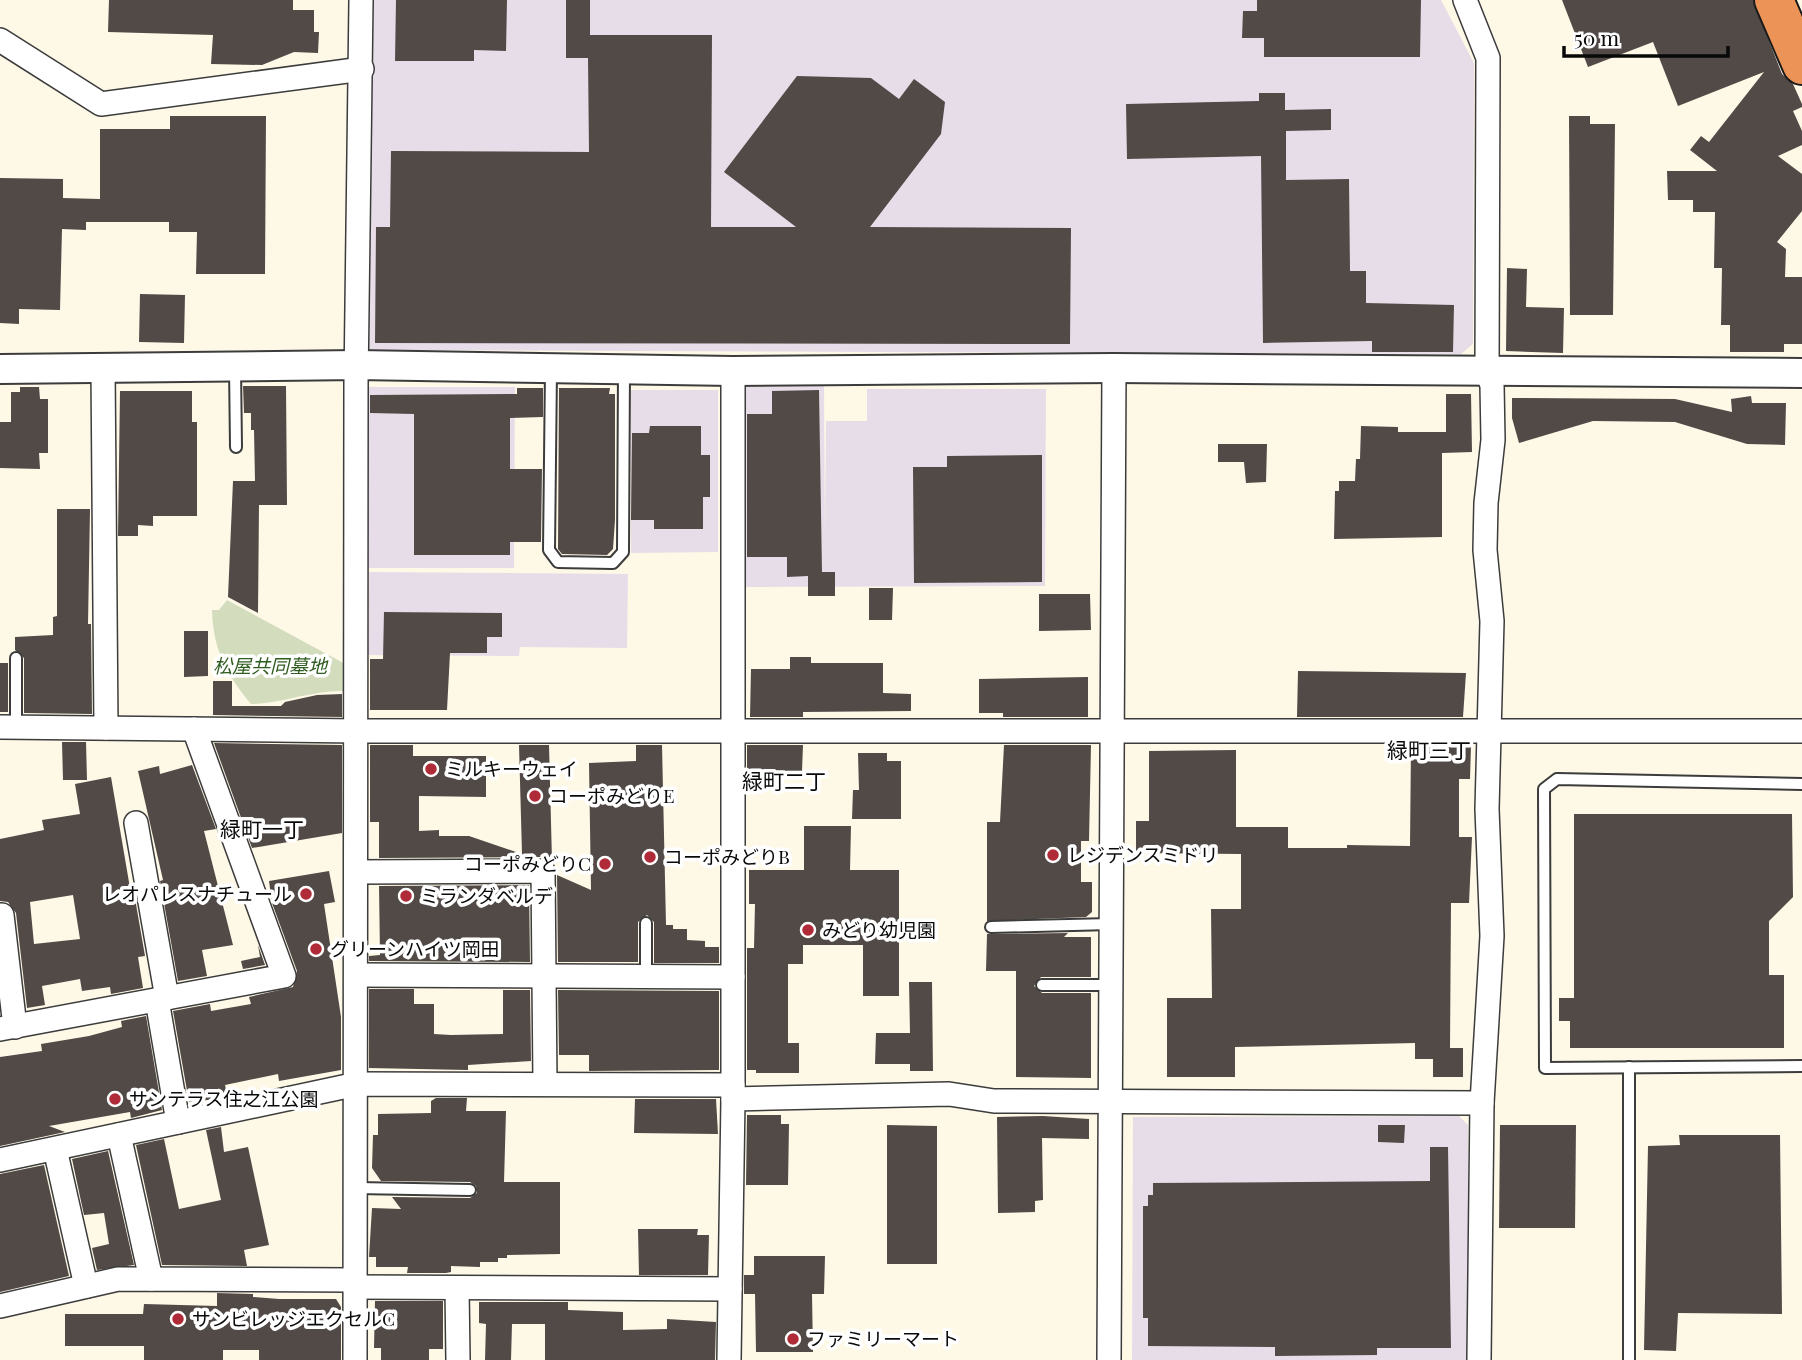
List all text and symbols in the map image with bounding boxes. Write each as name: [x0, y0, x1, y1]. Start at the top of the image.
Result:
scale bar: [1564, 14, 1728, 58]
text: 50 m: [1574, 23, 1620, 51]
park label: 松屋共同墓地: [213, 652, 329, 678]
district label: 緑町三丁: [1387, 735, 1471, 763]
place label: ミルキーウェイ: [445, 755, 578, 781]
marker: ミルキーウェイ: [423, 761, 439, 777]
district label: 緑町二丁: [742, 766, 826, 794]
place label: コーポみどりE: [549, 782, 675, 808]
marker: コーポみどりE: [527, 788, 543, 804]
district label: 緑町一丁: [220, 814, 304, 842]
place label: レジデンスミドリ: [1067, 841, 1219, 867]
place label: コーポみどりB: [664, 843, 790, 869]
marker: レジデンスミドリ: [1045, 847, 1061, 863]
marker: コーポみどりB: [642, 849, 658, 865]
place label: コーポみどりC: [464, 850, 591, 876]
marker: コーポみどりC: [597, 856, 613, 872]
place label: レオパレスナチュール: [102, 880, 292, 906]
place label: ミランダベルデ: [420, 882, 553, 908]
marker: レオパレスナチュール: [298, 886, 314, 902]
marker: ミランダベルデ: [398, 888, 414, 904]
place label: みどり幼児園: [822, 916, 936, 942]
marker: みどり幼児園: [800, 922, 816, 938]
place label: グリーンハイツ岡田: [330, 935, 500, 961]
marker: グリーンハイツ岡田: [308, 941, 324, 957]
place label: サンテラス住之江公園: [129, 1085, 319, 1111]
marker: サンテラス住之江公園: [107, 1091, 123, 1107]
place label: サンビレッジエクセルC: [192, 1305, 395, 1331]
marker: サンビレッジエクセルC: [170, 1311, 186, 1327]
place label: ファミリーマート: [807, 1325, 959, 1351]
marker: ファミリーマート: [785, 1331, 801, 1347]

